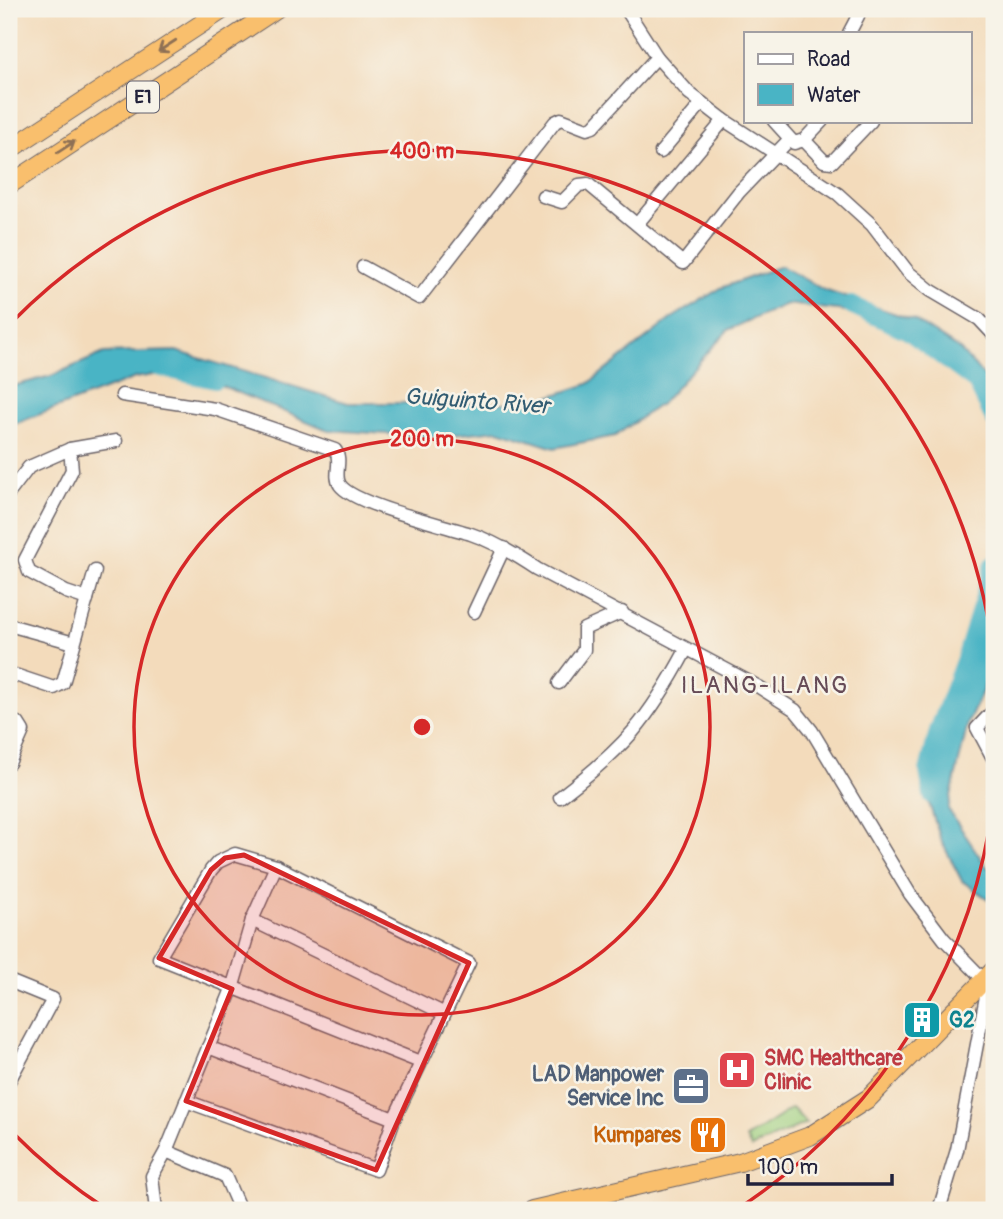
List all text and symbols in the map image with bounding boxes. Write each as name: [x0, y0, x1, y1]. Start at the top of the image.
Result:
legend: [744, 32, 972, 122]
one-way arrow: [158, 40, 178, 54]
text: Road: [807, 46, 851, 73]
road number: E1: [127, 82, 159, 113]
text: Water: [807, 82, 861, 109]
text: 400 m: [390, 138, 454, 165]
one-way arrow: [56, 140, 75, 154]
water label: Guiguinto River: [404, 381, 553, 421]
text: 200 m: [390, 426, 454, 453]
district label: ILANG-ILANG: [681, 671, 849, 700]
centre of rings: [410, 715, 434, 739]
building icon: G2: [901, 999, 943, 1041]
place label: G2: [949, 1007, 975, 1034]
place label: SMC Healthcare Clinic: [764, 1045, 903, 1096]
hospital icon: SMC Healthcare Clinic: [716, 1049, 758, 1091]
place label: LAD Manpower Service Inc: [532, 1061, 665, 1112]
office icon: LAD Manpower Service Inc: [670, 1065, 712, 1107]
restaurant icon: Kumpares: [687, 1114, 729, 1156]
place label: Kumpares: [593, 1122, 682, 1149]
scale bar: [748, 1142, 891, 1186]
text: 100 m: [758, 1154, 818, 1181]

